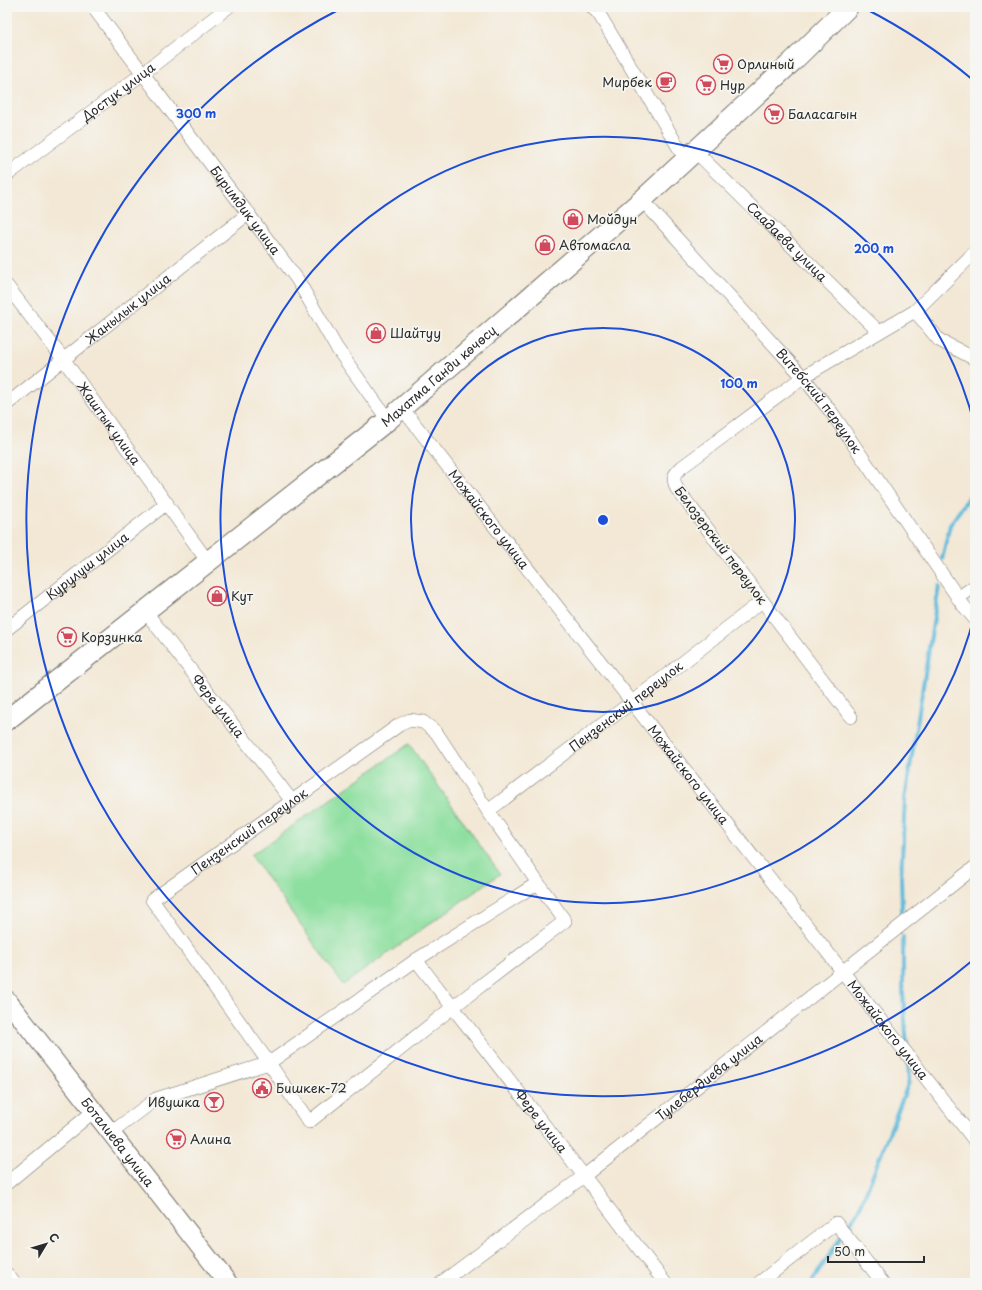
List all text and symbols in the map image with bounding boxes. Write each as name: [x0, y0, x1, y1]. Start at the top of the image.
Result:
supermarket icon: Орлиный: [712, 53, 734, 75]
place label: Орлиный: [737, 54, 795, 73]
street label: Достук улица: [76, 57, 159, 126]
cafe icon: Мирбек: [655, 71, 677, 93]
place label: Мирбек: [602, 72, 652, 91]
supermarket icon: Нур: [695, 74, 717, 96]
place label: Нур: [720, 75, 745, 94]
supermarket icon: Баласагын: [763, 103, 785, 125]
text: 300 m: [176, 104, 216, 122]
place label: Баласагын: [788, 104, 857, 123]
street label: Биримдик улица: [206, 162, 286, 259]
street label: Саадаева улица: [743, 197, 833, 286]
shop icon: Мойдун: [562, 208, 584, 230]
place label: Мойдун: [587, 209, 637, 228]
shop icon: Автомасла: [534, 234, 556, 256]
place label: Автомасла: [559, 235, 632, 254]
text: 200 m: [854, 239, 894, 257]
street label: Жанылык улица: [81, 268, 175, 348]
street label: Махатма Ганди көчөсү: [377, 320, 500, 431]
shop icon: Шайтуу: [365, 322, 387, 344]
place label: Шайтуу: [390, 323, 441, 342]
street label: Витебский переулок: [772, 344, 867, 457]
text: 100 m: [720, 374, 758, 392]
street label: Жаштык улица: [73, 377, 146, 469]
street label: Можайского улица: [444, 465, 535, 573]
street label: Белозерский переулок: [671, 482, 772, 608]
centre of rings: [596, 513, 610, 527]
street label: Курулуш улица: [42, 527, 133, 604]
shop icon: Кут: [206, 585, 228, 607]
place label: Кут: [231, 586, 254, 605]
supermarket icon: Корзинка: [56, 626, 78, 648]
place label: Корзинка: [81, 627, 143, 646]
street label: Пензенский переулок: [565, 656, 686, 756]
street label: Фере улица: [188, 670, 250, 742]
street label: Можайского улица: [644, 720, 734, 828]
street label: Пензенский переулок: [187, 783, 311, 879]
street label: Можайского улица: [843, 975, 934, 1084]
street label: Тулебердиева улица: [652, 1028, 767, 1125]
public building icon: Бишкек-72: [251, 1077, 273, 1099]
place label: Бишкек-72: [276, 1078, 347, 1097]
street label: Фере улица: [511, 1085, 573, 1157]
bar icon: Ивушка: [203, 1091, 225, 1113]
place label: Ивушка: [148, 1092, 201, 1111]
street label: Боталиева улица: [77, 1093, 160, 1191]
supermarket icon: Алина: [165, 1128, 187, 1150]
place label: Алина: [190, 1129, 232, 1148]
north arrow: [26, 1224, 66, 1264]
text: С: [45, 1229, 64, 1246]
scale bar: [828, 1238, 924, 1264]
text: 50 m: [834, 1242, 865, 1260]

